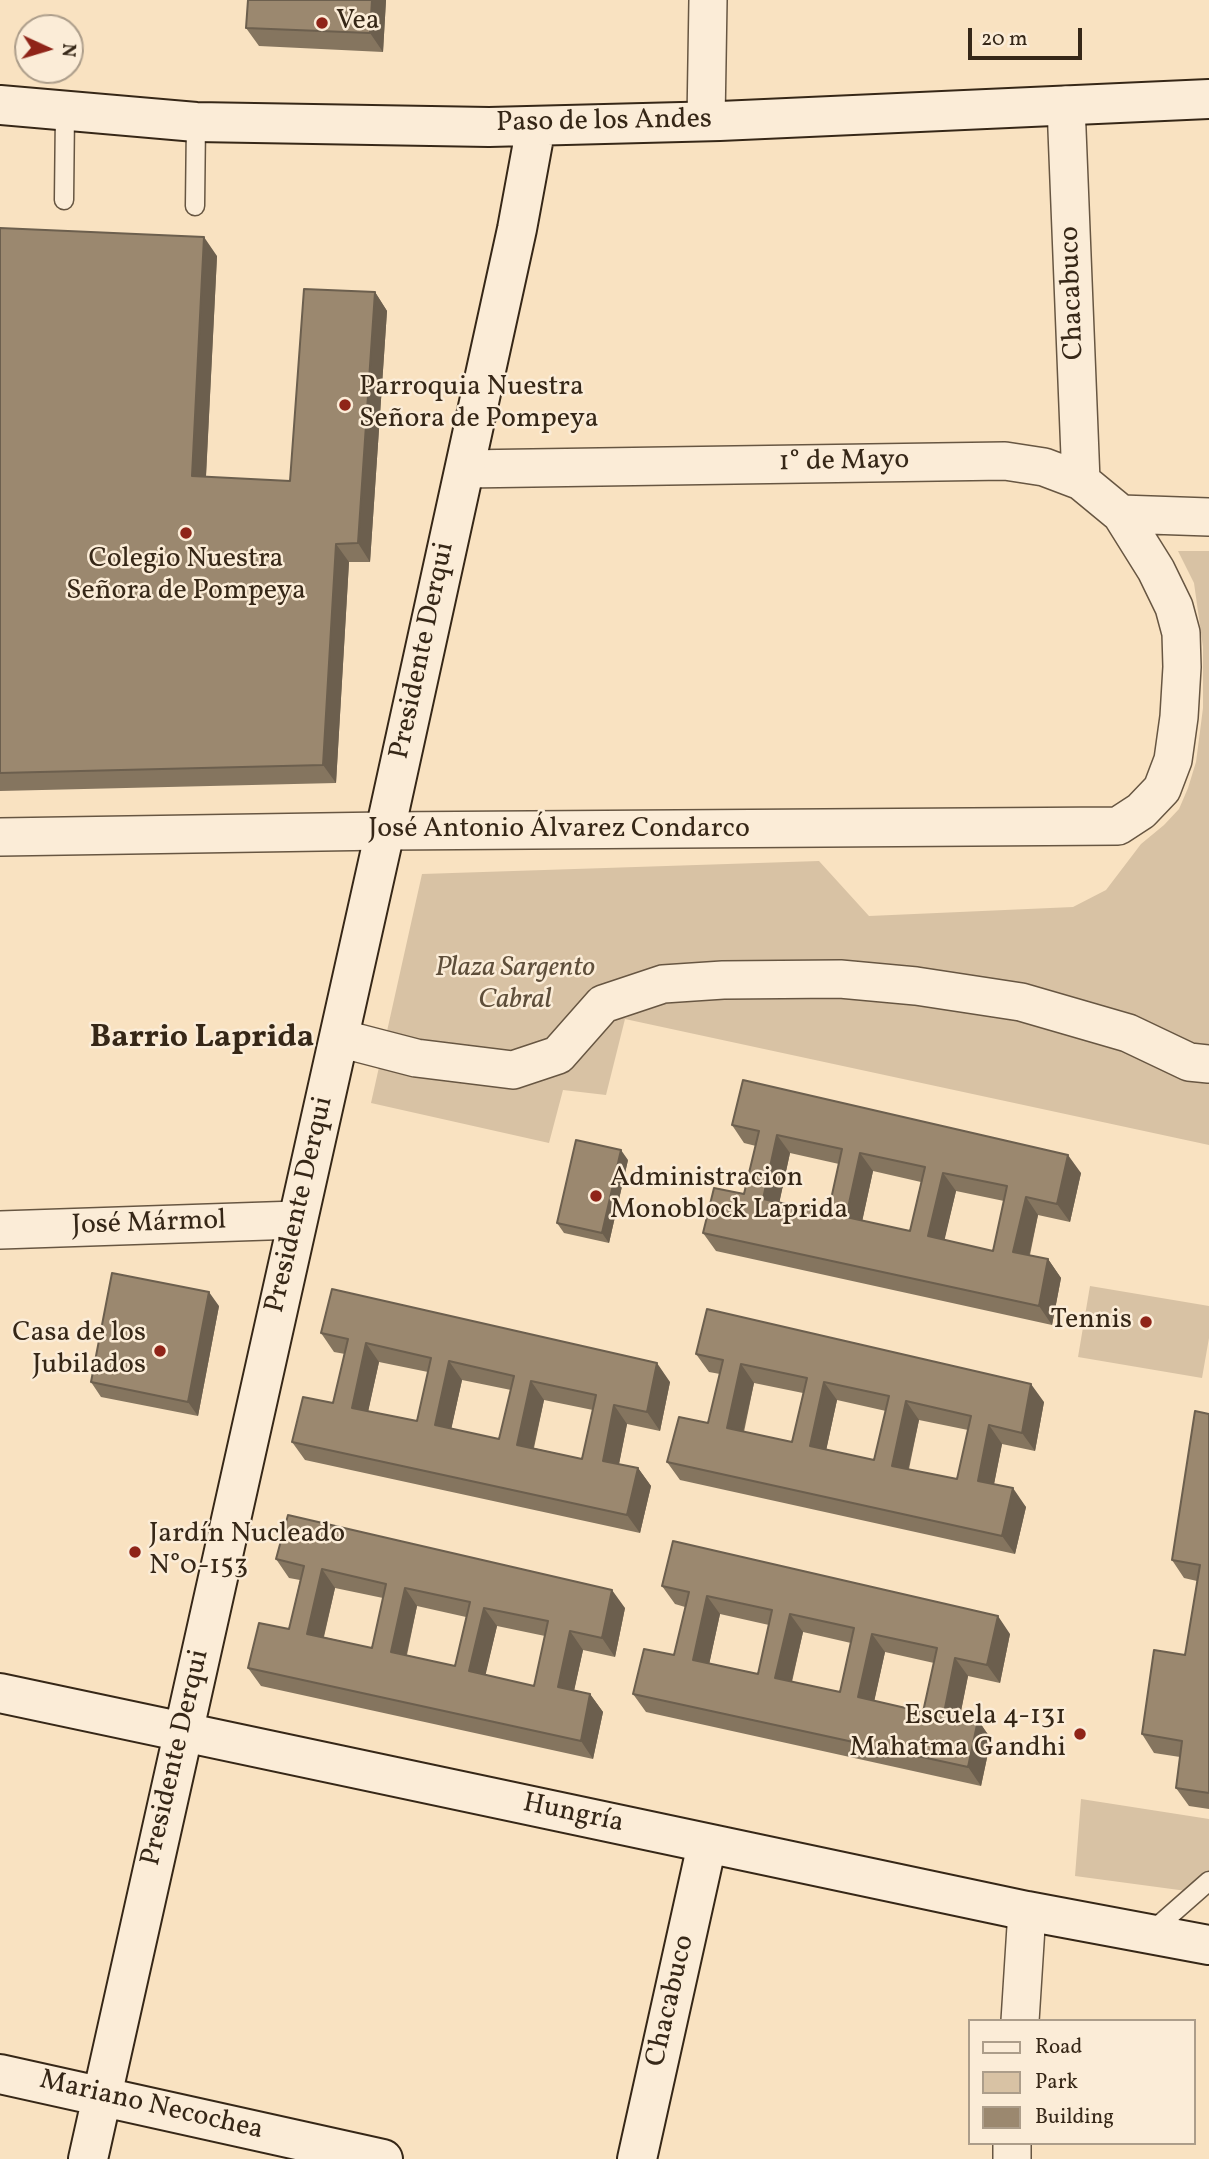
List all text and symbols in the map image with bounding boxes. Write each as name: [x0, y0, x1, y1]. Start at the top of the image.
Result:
place label: Vea: [336, 6, 380, 40]
north arrow: [14, 14, 84, 84]
scale bar: [971, 14, 1085, 58]
marker: Vea: [314, 15, 330, 31]
text: 20 m: [981, 25, 1027, 54]
text: N: [55, 43, 81, 58]
street label: Paso de los Andes: [496, 104, 712, 142]
street label: Chacabuco: [1055, 226, 1093, 360]
place label: Parroquia Nuestra Señora de Pompeya: [359, 372, 599, 438]
marker: Parroquia Nuestra Señora de Pompeya: [337, 397, 353, 413]
street label: 1° de Mayo: [778, 445, 910, 481]
marker: Colegio Nuestra Señora de Pompeya: [178, 525, 194, 541]
street label: Presidente Derqui: [385, 540, 463, 762]
place label: Colegio Nuestra Señora de Pompeya: [66, 544, 306, 610]
street label: José Antonio Álvarez Condarco: [368, 814, 750, 848]
park label: Plaza Sargento Cabral: [435, 953, 595, 1019]
district label: Barrio Laprida: [90, 1021, 314, 1059]
street label: Presidente Derqui: [260, 1094, 342, 1316]
place label: Administracion Monoblock Laprida: [610, 1163, 848, 1229]
marker: Administracion Monoblock Laprida: [588, 1188, 604, 1204]
street label: José Mármol: [71, 1206, 227, 1244]
place label: Tennis: [1050, 1305, 1132, 1339]
marker: Tennis: [1138, 1314, 1154, 1330]
place label: Casa de los Jubilados: [12, 1318, 146, 1384]
marker: Casa de los Jubilados: [152, 1343, 168, 1359]
place label: Jardín Nucleado N°0-153: [149, 1519, 345, 1585]
marker: Jardín Nucleado N°0-153: [127, 1544, 143, 1560]
street label: Presidente Derqui: [136, 1647, 218, 1869]
place label: Escuela 4-131 Mahatma Gandhi: [850, 1701, 1066, 1767]
marker: Escuela 4-131 Mahatma Gandhi: [1072, 1726, 1088, 1742]
street label: Hungría: [520, 1788, 626, 1842]
street label: Chacabuco: [641, 1932, 703, 2070]
legend: [968, 2019, 1195, 2145]
text: Road: [1035, 2033, 1082, 2062]
street label: Mariano Necochea: [36, 2065, 266, 2149]
text: Park: [1035, 2068, 1078, 2097]
text: Building: [1035, 2103, 1114, 2132]

